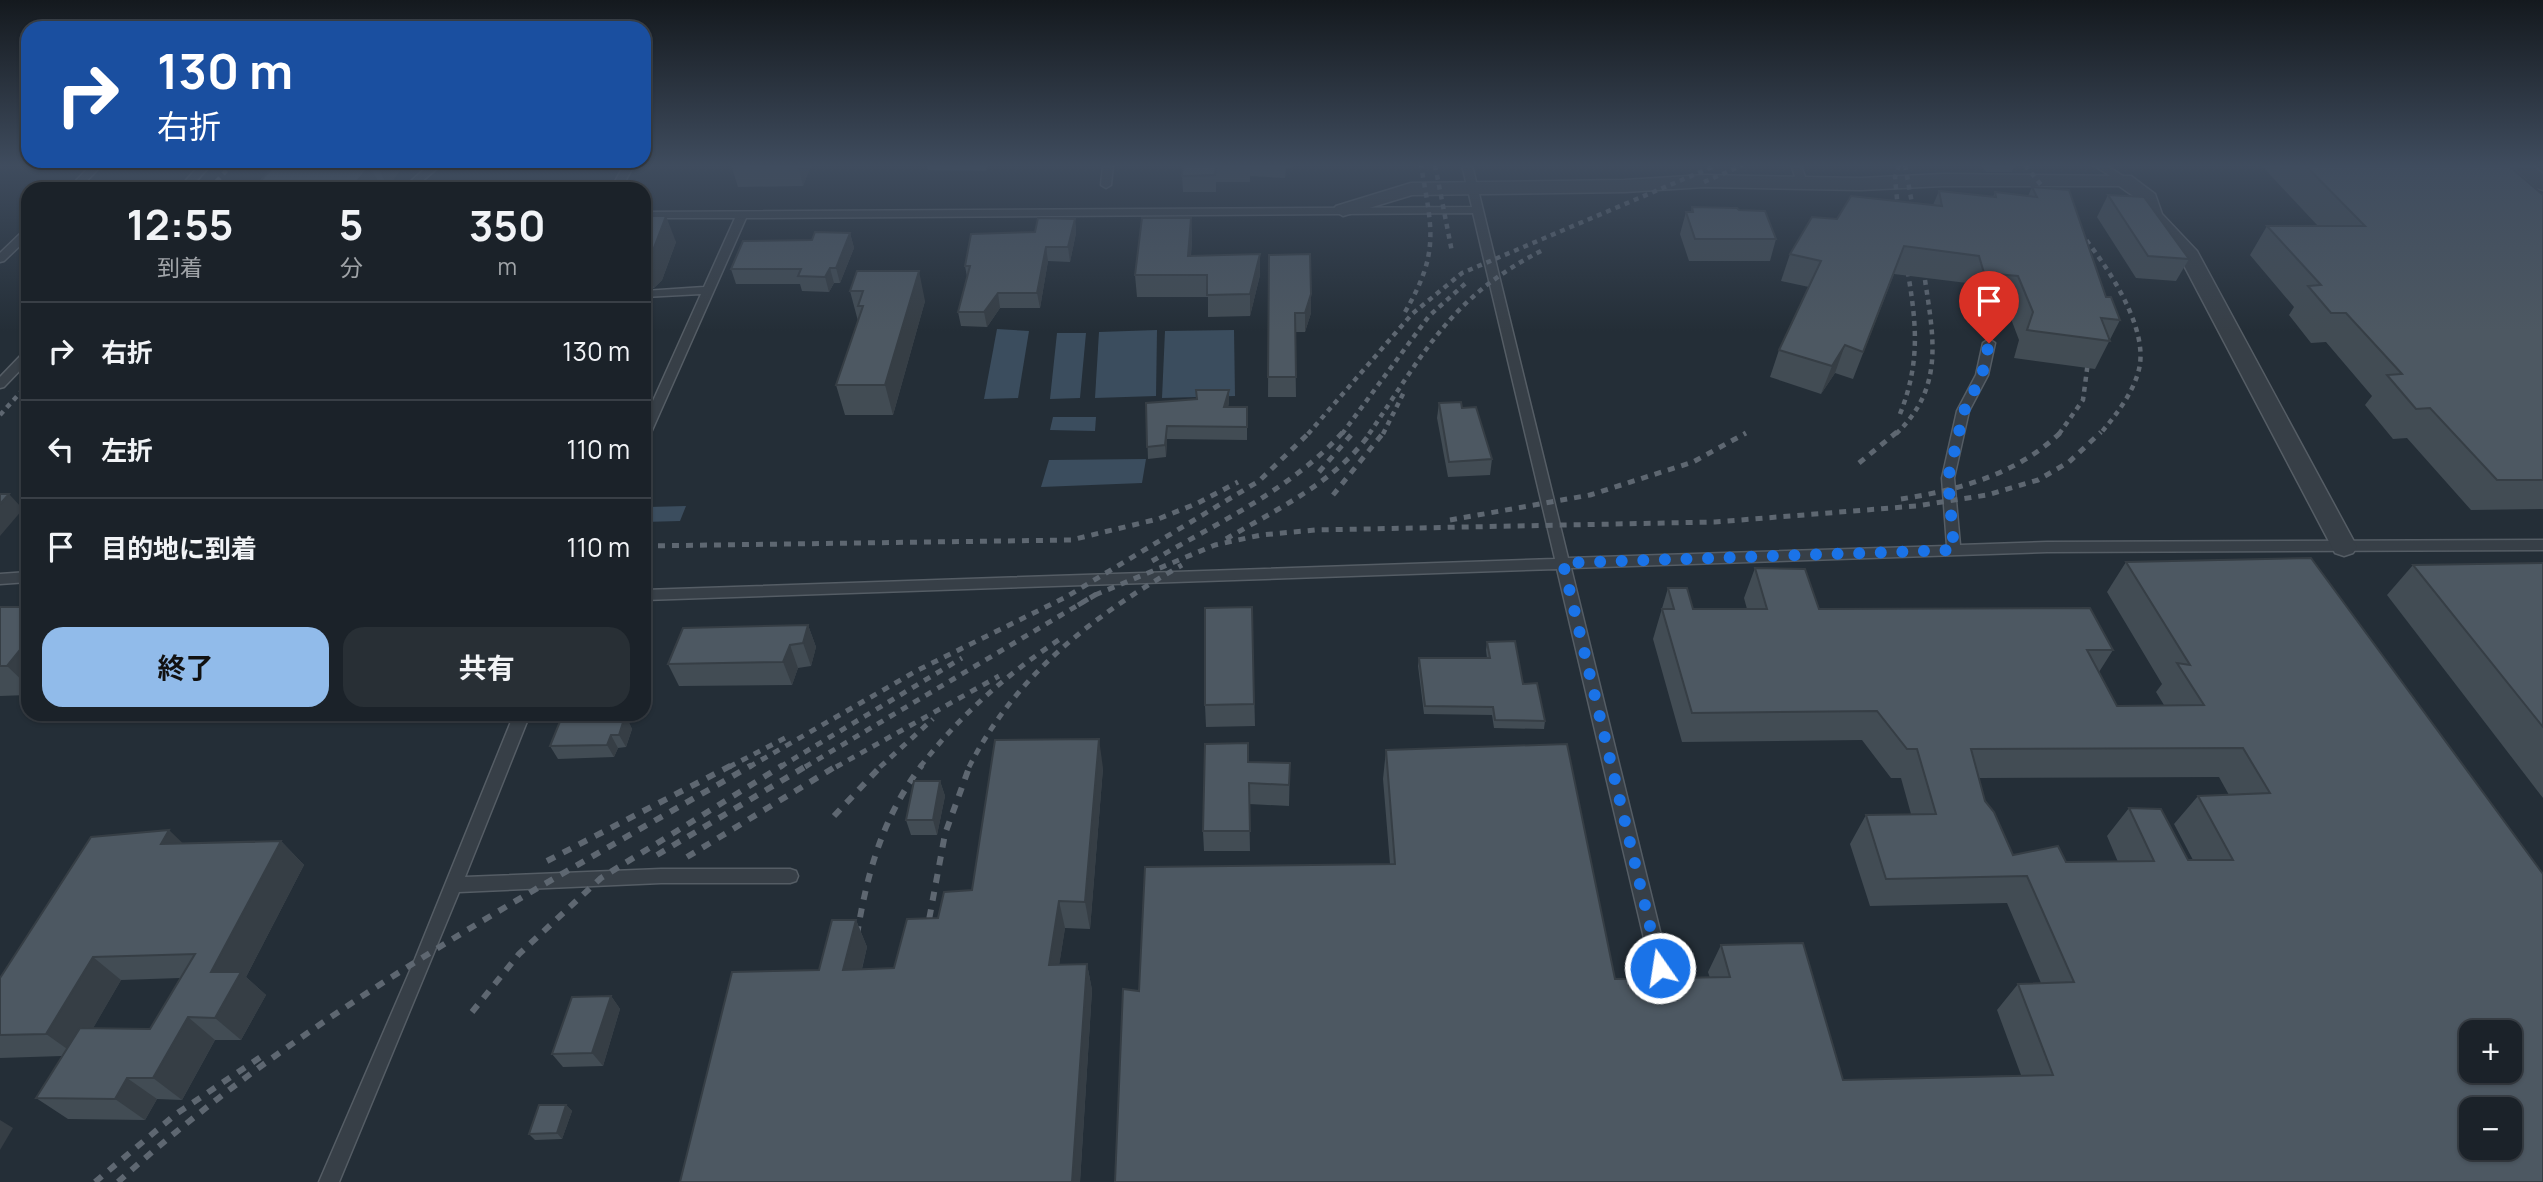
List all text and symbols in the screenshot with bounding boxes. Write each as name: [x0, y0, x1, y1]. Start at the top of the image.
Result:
text: 130 m: [157, 37, 293, 104]
icon: right: [42, 49, 133, 140]
text: 右折: [157, 104, 221, 148]
text: 12:55: [126, 195, 233, 253]
text: 5: [339, 195, 363, 253]
text: 350: [469, 196, 546, 254]
text: m: [497, 250, 517, 282]
text: 到着: [157, 251, 203, 283]
text: 分: [340, 251, 363, 283]
pin: [1959, 271, 2019, 343]
icon: arrive: [1970, 282, 2008, 320]
icon: right: [42, 332, 80, 370]
text: 130 m: [562, 333, 630, 369]
text: 右折: [101, 334, 153, 370]
icon: left: [42, 430, 80, 468]
text: 110 m: [567, 431, 630, 467]
text: 左折: [101, 432, 153, 468]
icon: arrive: [42, 528, 80, 566]
text: 110 m: [567, 529, 630, 565]
text: 目的地に到着: [101, 530, 257, 566]
button: 終了: [42, 627, 329, 707]
button: 共有: [343, 627, 630, 707]
position arrow: [1623, 931, 1697, 1005]
map controls: [2459, 1020, 2522, 1160]
button: +: [2459, 1020, 2522, 1083]
button: −: [2459, 1097, 2522, 1160]

